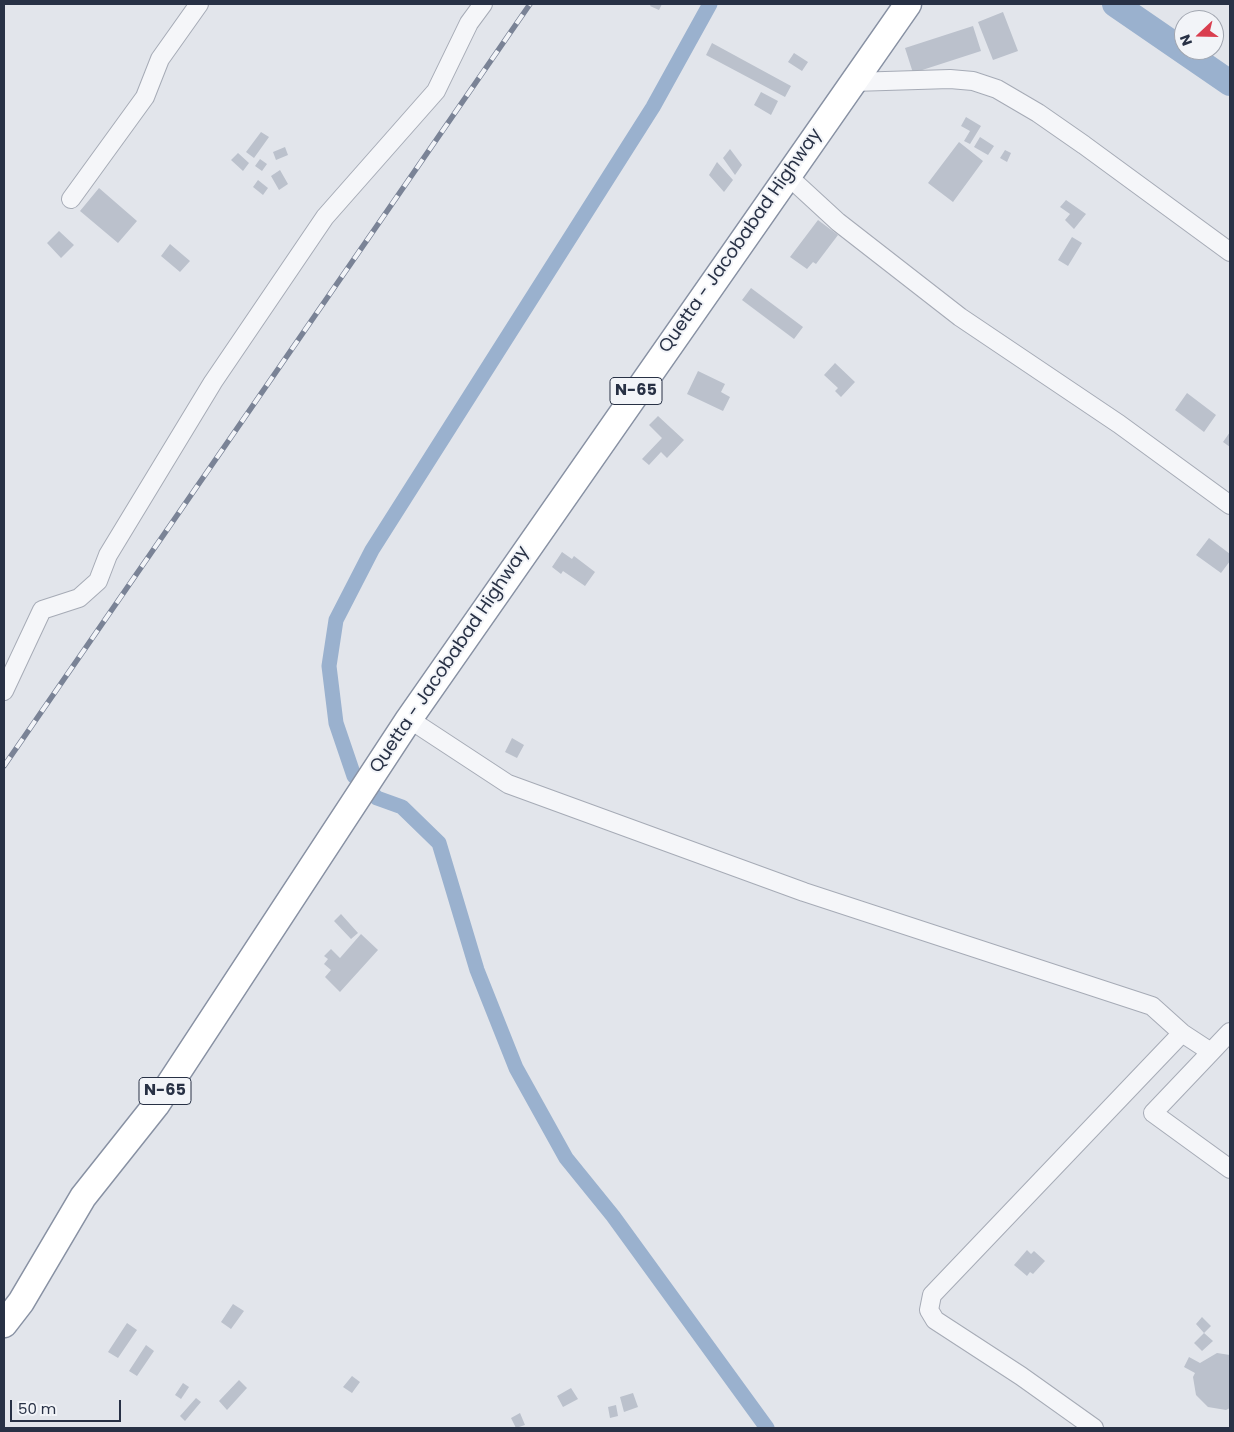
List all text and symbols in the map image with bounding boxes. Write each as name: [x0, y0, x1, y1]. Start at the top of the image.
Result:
north arrow: [1174, 10, 1224, 60]
text: N: [1175, 32, 1197, 49]
street label: Quetta - Jacobabad Highway: [655, 125, 827, 357]
road number: N-65: [610, 378, 662, 404]
street label: Quetta - Jacobabad Highway: [366, 542, 534, 778]
road number: N-65: [139, 1078, 191, 1104]
scale bar: [12, 1390, 124, 1422]
text: 50 m: [18, 1398, 56, 1419]

